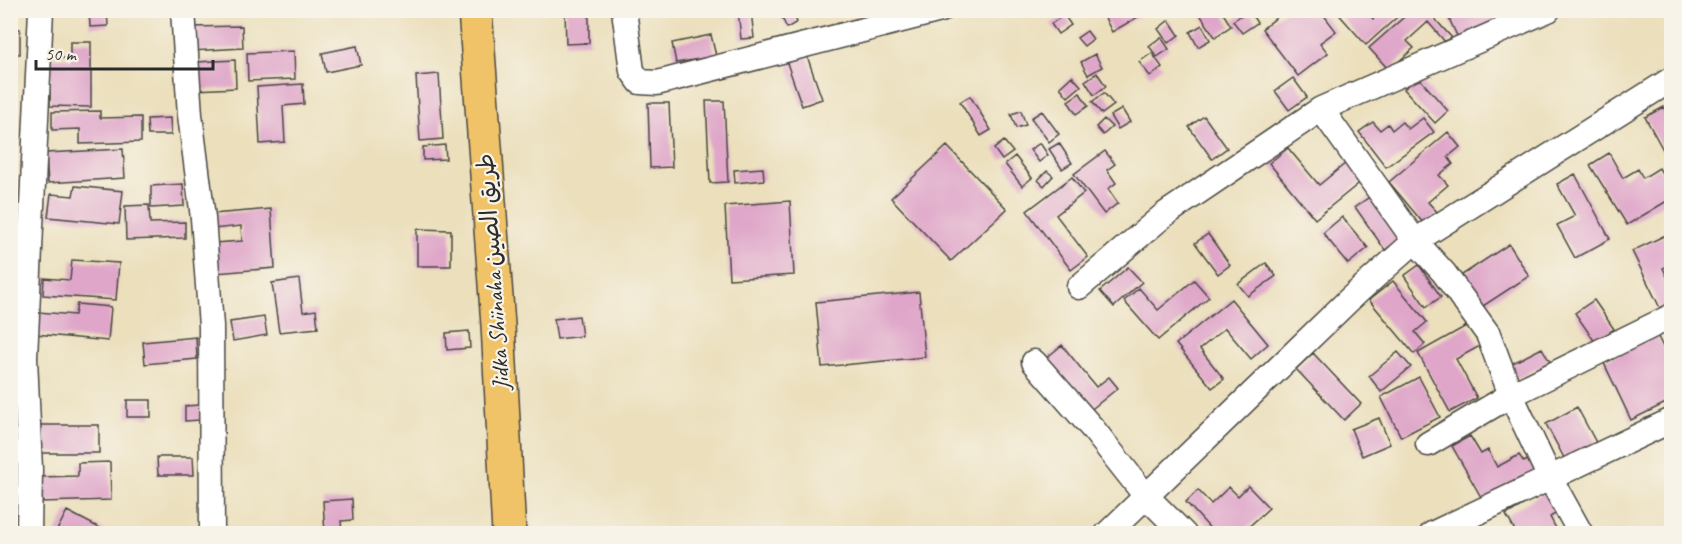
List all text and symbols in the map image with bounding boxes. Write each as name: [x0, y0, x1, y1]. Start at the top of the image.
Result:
scale bar: [36, 33, 213, 71]
text: 50 m: [45, 43, 78, 65]
street label: Jidka Shiinaha طريق الصين: [470, 153, 516, 392]

